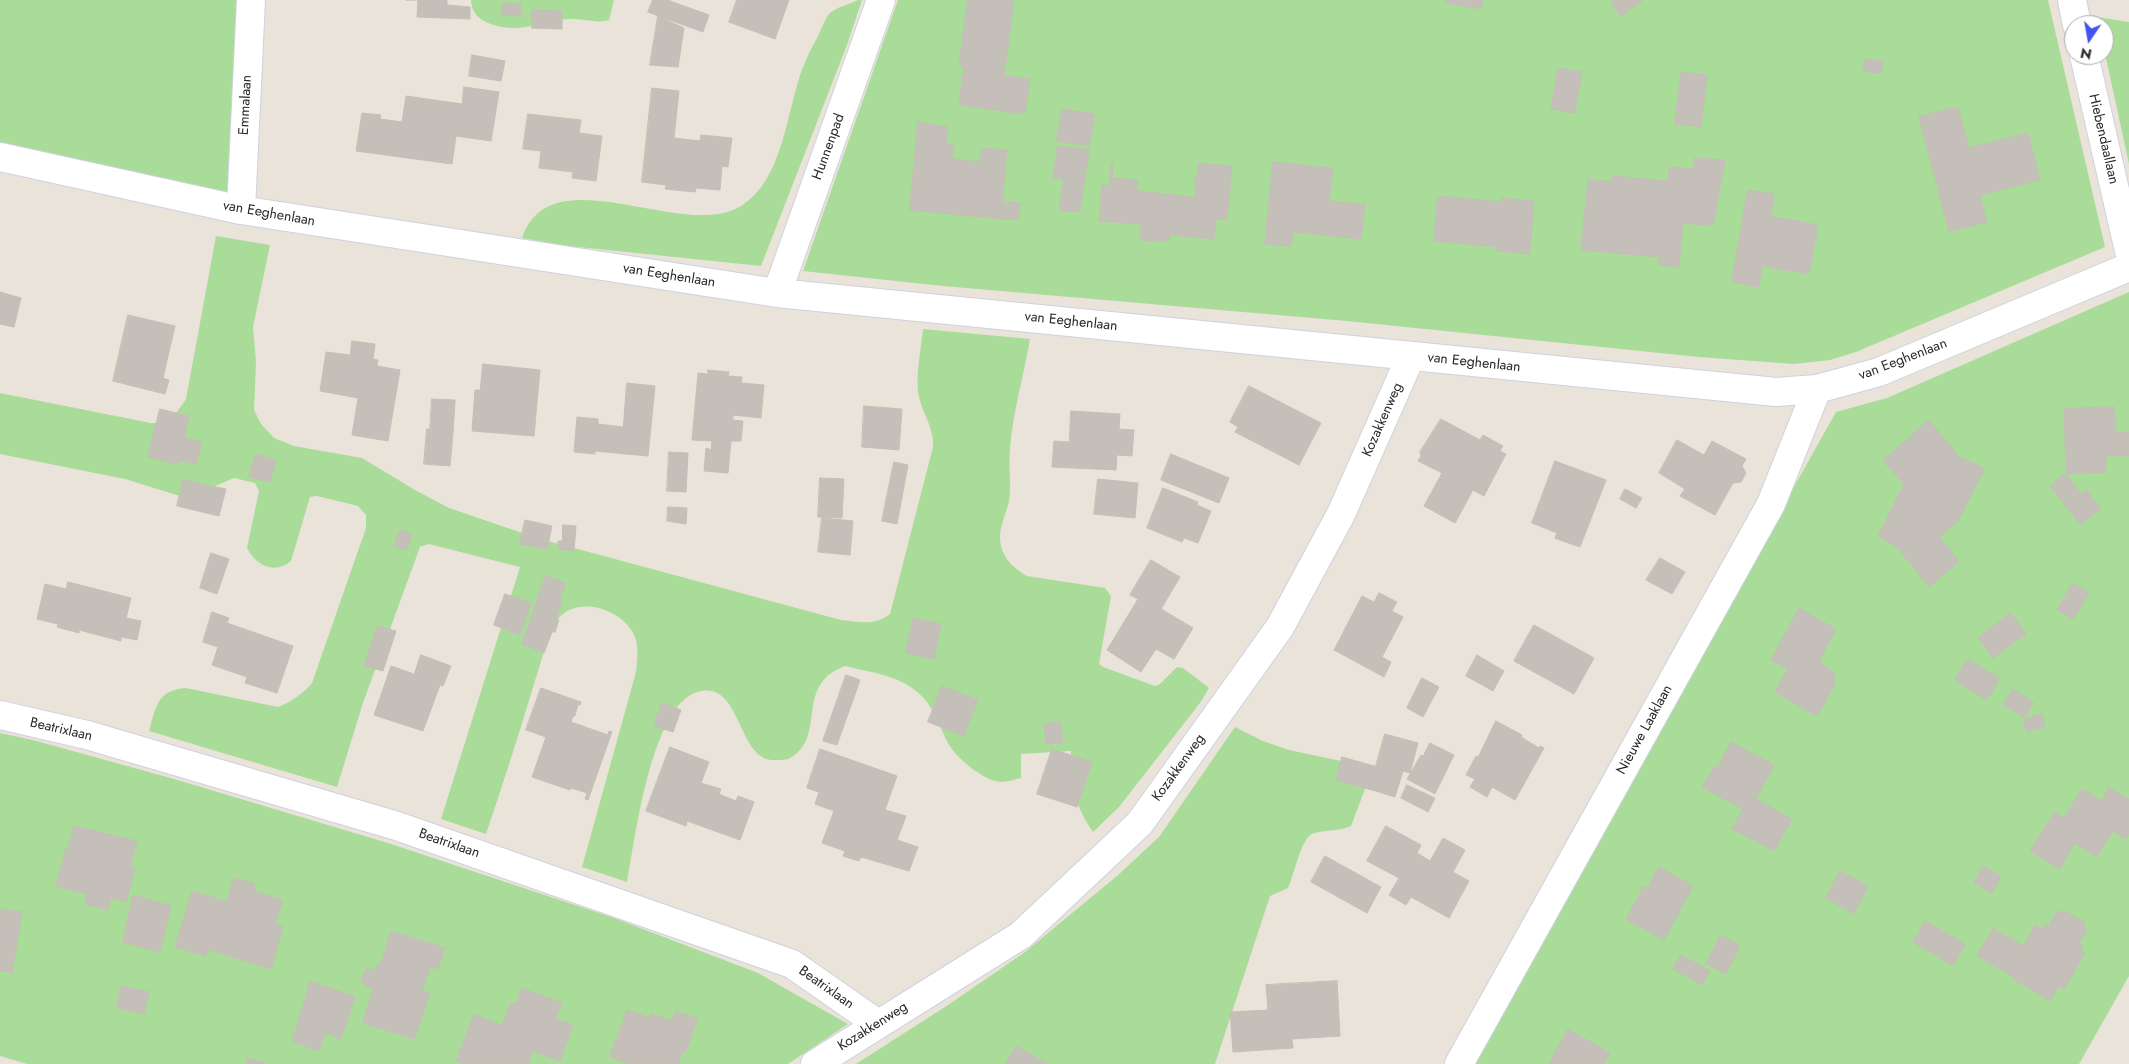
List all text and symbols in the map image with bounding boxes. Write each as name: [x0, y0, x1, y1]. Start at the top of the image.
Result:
north arrow: [2064, 15, 2114, 65]
text: N: [2079, 43, 2094, 65]
street label: Emmalaan: [236, 74, 256, 136]
street label: Hiebendaallaan: [2084, 92, 2122, 186]
street label: Hunnenpad: [809, 112, 849, 182]
street label: van Eeghenlaan: [222, 198, 316, 230]
street label: van Eeghenlaan: [622, 260, 716, 292]
street label: van Eeghenlaan: [1024, 309, 1118, 335]
street label: van Eeghenlaan: [1856, 335, 1950, 385]
street label: van Eeghenlaan: [1427, 350, 1521, 376]
street label: Kozakkenweg: [1359, 380, 1407, 460]
street label: Nieuwe Laaklaan: [1613, 682, 1677, 778]
street label: Beatrixlaan: [28, 715, 94, 745]
street label: Kozakkenweg: [1149, 731, 1209, 805]
street label: Beatrixlaan: [416, 826, 482, 862]
street label: Beatrixlaan: [795, 963, 857, 1013]
street label: Kozakkenweg: [835, 999, 911, 1055]

